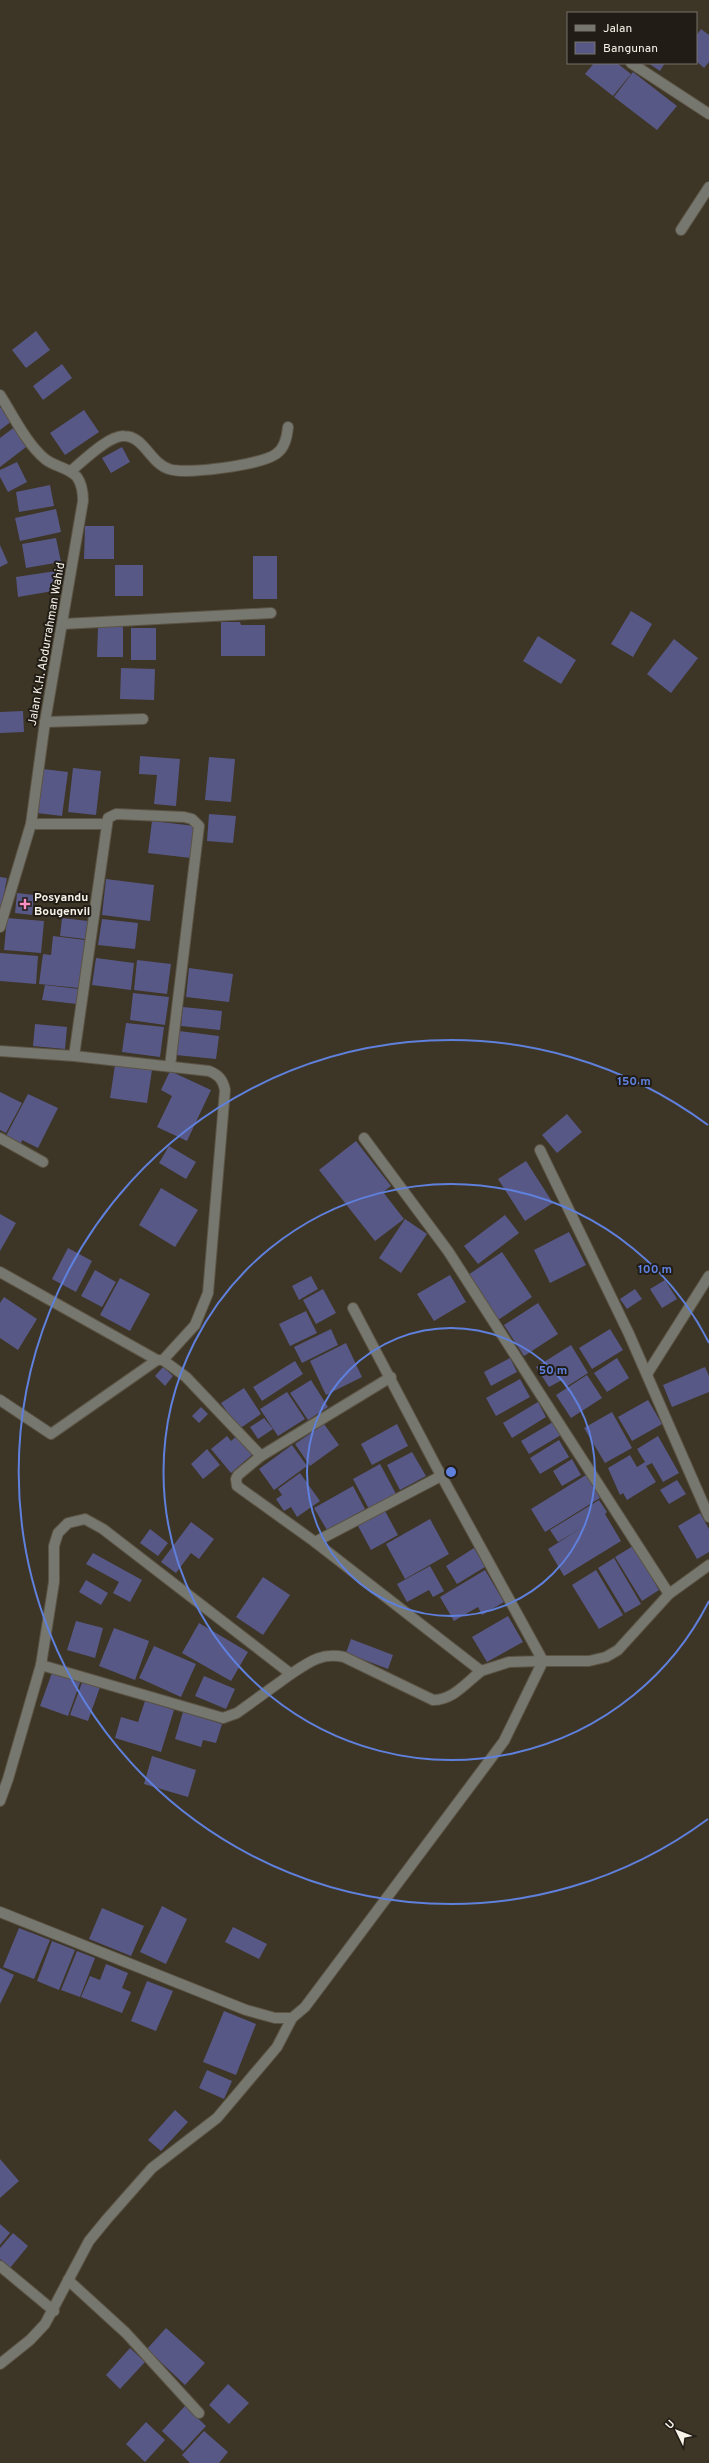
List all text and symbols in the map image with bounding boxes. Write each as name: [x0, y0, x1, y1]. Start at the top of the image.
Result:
legend: [567, 12, 697, 64]
text: Jalan: [603, 21, 632, 37]
text: Bangunan: [603, 41, 658, 57]
street label: Jalan K.H. Abdurrahman Wahid: [25, 561, 69, 727]
place label: Posyandu Bougenvil: [34, 890, 90, 920]
marker: Posyandu Bougenvil: [19, 898, 31, 910]
text: 150 m: [617, 1074, 651, 1090]
text: 100 m: [638, 1262, 672, 1278]
text: 50 m: [539, 1363, 567, 1379]
centre of rings: [444, 1465, 458, 1479]
north arrow: [657, 2411, 697, 2451]
text: U: [663, 2417, 678, 2433]

